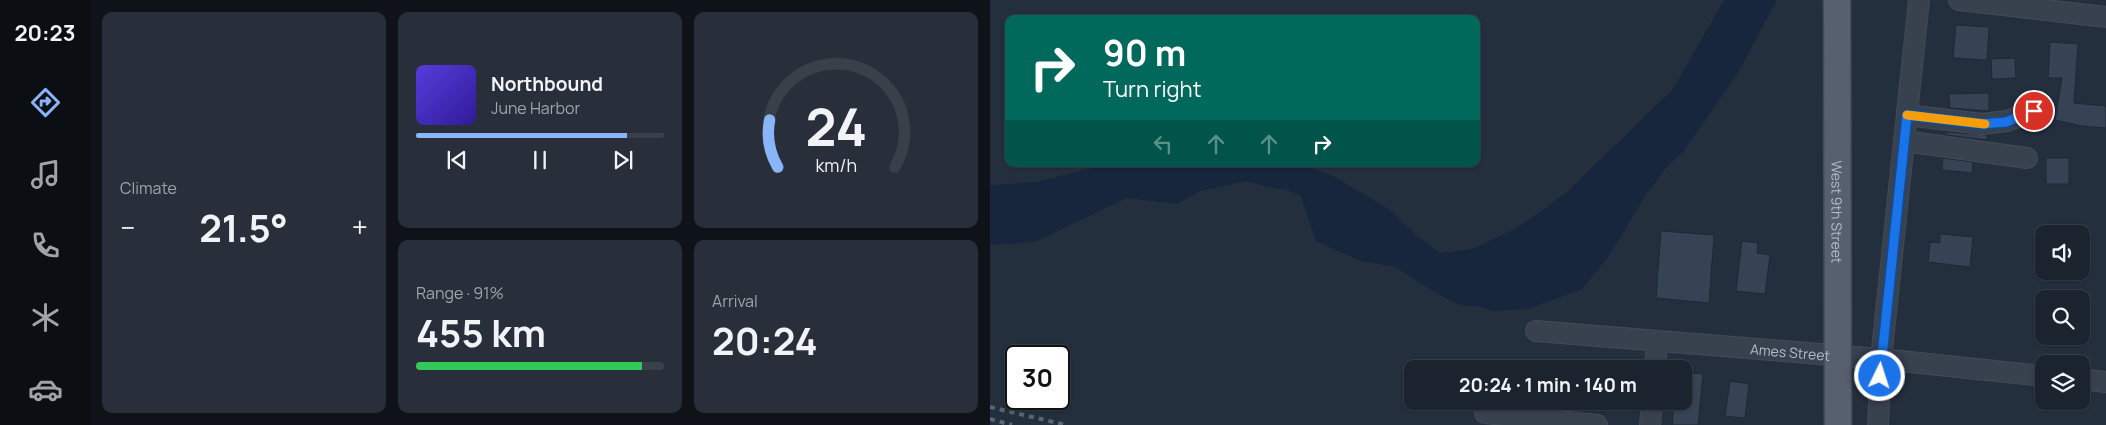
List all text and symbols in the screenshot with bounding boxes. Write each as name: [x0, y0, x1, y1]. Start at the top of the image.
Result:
text: 20:23: [14, 18, 76, 48]
text: 90 m: [1103, 29, 1186, 77]
icon: right: [1020, 35, 1085, 100]
text: Northbound: [491, 71, 603, 97]
text: Turn right: [1103, 74, 1201, 104]
icon: directions: [28, 85, 63, 120]
pin: [2013, 90, 2055, 132]
text: 24: [805, 91, 867, 162]
text: June Harbor: [491, 97, 580, 119]
icon: arrive: [2020, 97, 2048, 125]
icon: left: [1149, 130, 1177, 158]
icon: ahead: [1202, 130, 1230, 158]
icon: ahead: [1255, 130, 1283, 158]
icon: right: [1308, 130, 1336, 158]
icon: previous: [443, 146, 471, 174]
icon: pause: [526, 146, 554, 174]
icon: next: [609, 146, 637, 174]
text: km/h: [815, 153, 857, 177]
icon: music: [28, 157, 63, 192]
street label: West 9th Street: [1828, 161, 1847, 264]
text: Climate: [120, 177, 177, 199]
text: 21.5°: [199, 201, 288, 253]
text: −: [120, 208, 135, 246]
text: +: [352, 208, 368, 246]
map controls: [2035, 225, 2090, 410]
button: sound: [2035, 225, 2090, 280]
icon: phone: [28, 228, 63, 263]
text: Range · 91%: [416, 282, 504, 304]
text: Arrival: [712, 290, 758, 312]
button: search: [2035, 290, 2090, 345]
icon: climate: [28, 300, 63, 335]
text: 455 km: [416, 306, 546, 358]
text: 20:24: [712, 314, 818, 366]
street label: Ames Street: [1749, 339, 1831, 364]
speed limit sign: 30: [1005, 345, 1070, 410]
position arrow: [1853, 349, 1905, 401]
button: layers: [2035, 355, 2090, 410]
icon: car: [28, 372, 63, 407]
text: 20:24 · 1 min · 140 m: [1459, 372, 1637, 398]

